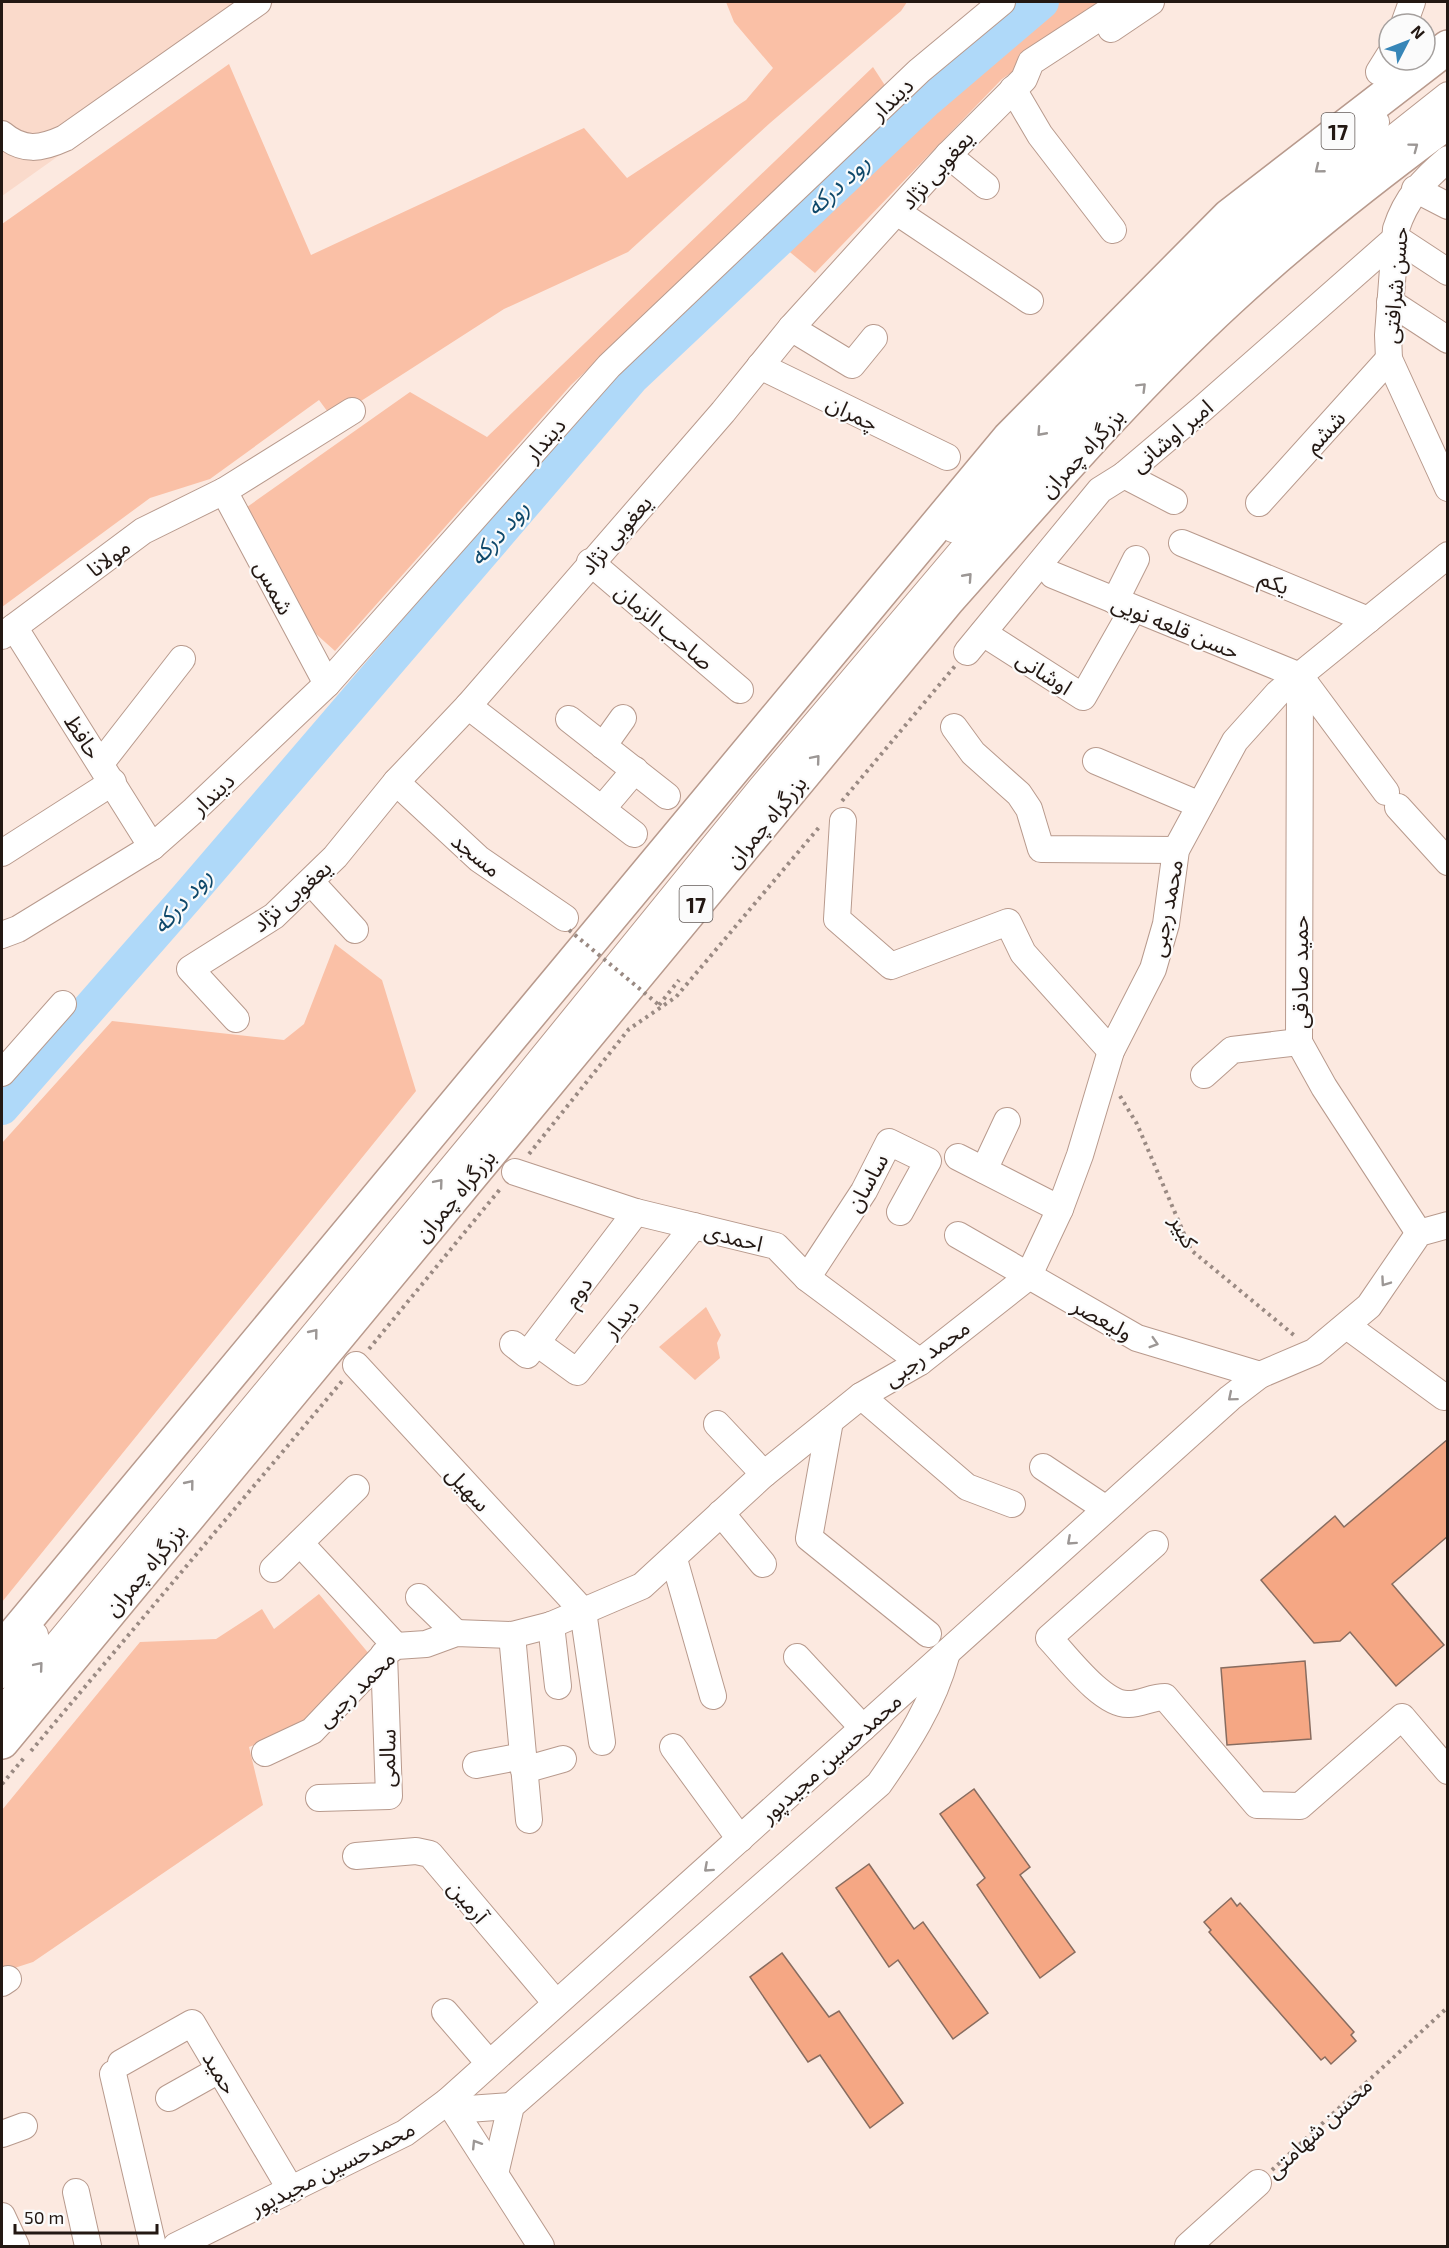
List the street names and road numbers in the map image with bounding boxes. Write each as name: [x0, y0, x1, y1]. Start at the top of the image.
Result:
street label: دیندار: [863, 71, 919, 127]
road number: 17: [1322, 113, 1354, 149]
street label: یعغوبی نژاد: [894, 124, 979, 214]
street label: حسن شرافتی: [1376, 225, 1413, 345]
street label: چمران: [822, 388, 883, 438]
street label: امیر اوشانی: [1125, 393, 1218, 478]
street label: بزرگراه چمران: [1033, 402, 1131, 504]
street label: ششم: [1298, 404, 1354, 461]
street label: دیندار: [517, 412, 572, 468]
street label: یعغوبی نژاد: [573, 489, 657, 580]
street label: مولانا: [81, 532, 135, 582]
street label: شمس: [249, 555, 300, 619]
street label: یکم: [1254, 563, 1294, 603]
street label: صاحب الزمان: [610, 577, 719, 675]
street label: حسن قلعه نویی: [1108, 589, 1244, 664]
street label: اوشانی: [1012, 645, 1078, 700]
street label: حافظ: [60, 709, 108, 763]
street label: دیندار: [184, 767, 240, 822]
street label: بزرگراه چمران: [719, 770, 813, 874]
street label: مسجد: [447, 826, 507, 882]
street label: یعغوبی نژاد: [246, 853, 337, 937]
street label: محمد رجبی: [1143, 857, 1189, 959]
road number: 17: [680, 886, 712, 922]
street label: حمید صادقی: [1286, 915, 1313, 1029]
street label: بزرگراه چمران: [408, 1144, 502, 1248]
street label: ساسان: [840, 1148, 893, 1216]
street label: کبیر: [1164, 1209, 1205, 1253]
street label: احمدی: [702, 1216, 766, 1257]
street label: دوم: [557, 1271, 601, 1314]
street label: ولیعصر: [1067, 1290, 1138, 1346]
street label: دیدار: [596, 1293, 645, 1345]
street label: محمد رجبی: [878, 1313, 975, 1393]
street label: سهیل: [441, 1460, 496, 1517]
street label: بزرگراه چمران: [98, 1518, 192, 1622]
street label: محمد رجبی: [310, 1644, 401, 1733]
street label: محمدحسین مجیدپور: [753, 1687, 908, 1830]
street label: سالمی: [372, 1729, 401, 1787]
street label: آرمین: [442, 1874, 495, 1930]
street label: حمید: [198, 2046, 244, 2098]
street label: محسن شهامتی: [1259, 2071, 1377, 2184]
street label: محمدحسین مجیدپور: [244, 2114, 420, 2223]

